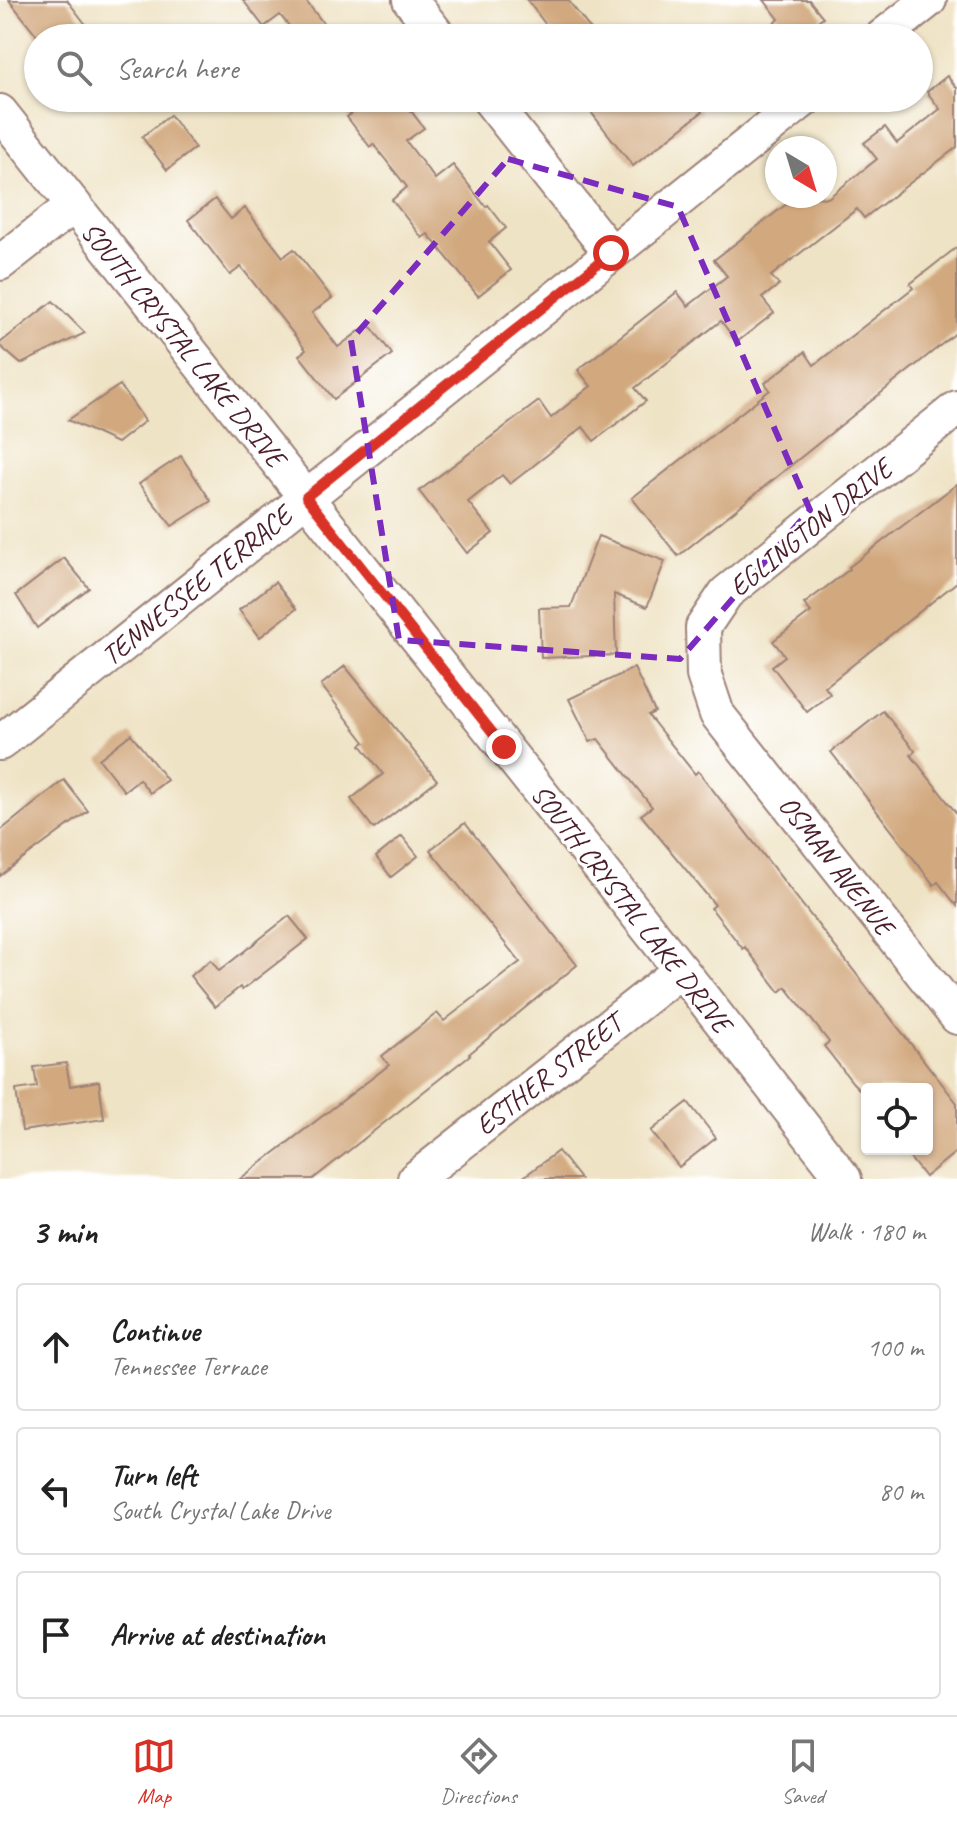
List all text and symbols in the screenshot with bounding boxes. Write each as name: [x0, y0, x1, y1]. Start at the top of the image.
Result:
search box: [24, 24, 933, 112]
icon: search: [52, 46, 96, 90]
text: Search here: [116, 49, 238, 87]
north arrow: [765, 136, 837, 208]
street label: SOUTH CRYSTAL LAKE DRIVE: [74, 215, 296, 477]
route start: [593, 235, 629, 271]
street label: EGLINGTON DRIVE: [722, 449, 902, 604]
street label: TENNESSEE TERRACE: [94, 496, 301, 673]
route end: [486, 729, 522, 765]
street label: SOUTH CRYSTAL LAKE DRIVE: [524, 777, 742, 1042]
street label: OSMAN AVENUE: [771, 788, 904, 945]
street label: ESTHER STREET: [468, 1002, 634, 1142]
map controls: [861, 1083, 933, 1155]
button: locate: [861, 1083, 933, 1155]
text: 3 min: [32, 1210, 97, 1253]
text: Walk · 180 m: [808, 1215, 925, 1248]
text: Continue: [110, 1312, 200, 1350]
icon: ahead: [34, 1325, 78, 1369]
text: 100 m: [867, 1331, 923, 1364]
text: Tennessee Terrace: [110, 1350, 267, 1383]
text: Turn left: [110, 1456, 197, 1494]
icon: left: [34, 1469, 78, 1513]
text: 80 m: [879, 1475, 923, 1508]
text: South Crystal Lake Drive: [110, 1494, 330, 1527]
icon: arrive: [34, 1613, 78, 1657]
text: Arrive at destination: [110, 1616, 325, 1654]
tab: Map: [132, 1734, 176, 1810]
tab: Directions: [440, 1734, 517, 1810]
tab: Saved: [781, 1734, 825, 1810]

